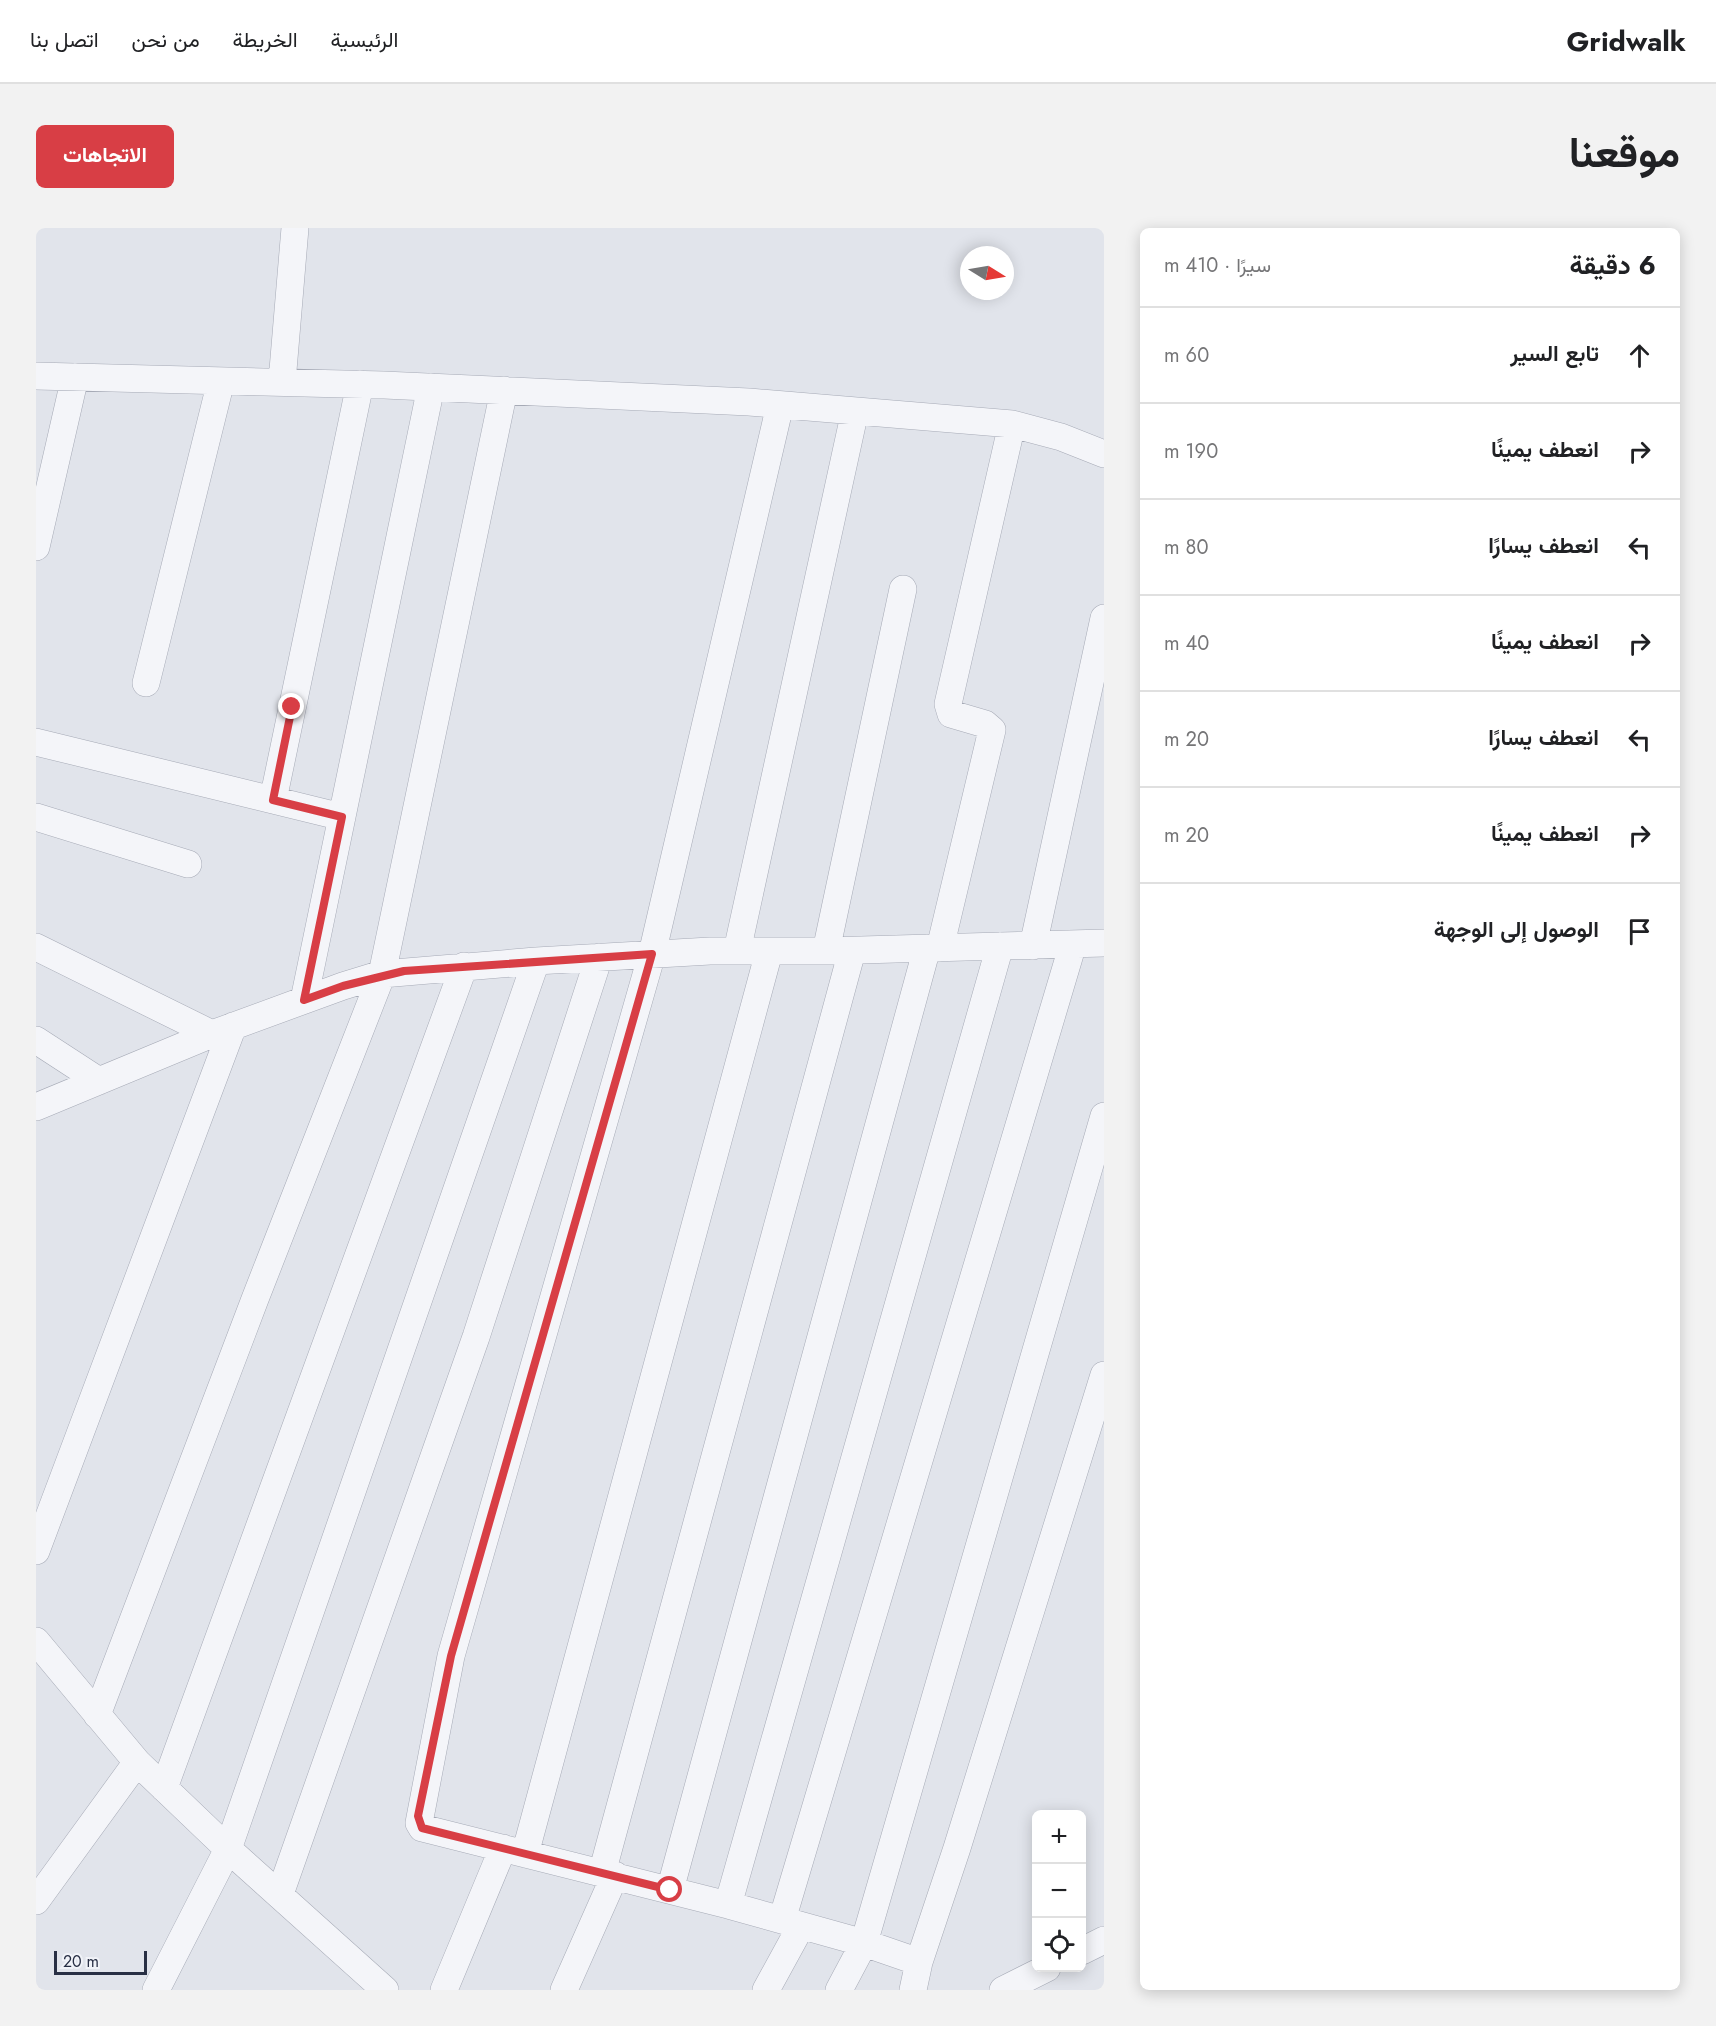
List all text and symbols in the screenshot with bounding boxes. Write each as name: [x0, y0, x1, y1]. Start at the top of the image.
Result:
text: Gridwalk: [1567, 21, 1686, 62]
text: اتصل بنا: [30, 25, 99, 55]
text: من نحن: [132, 25, 200, 55]
text: الخريطة: [233, 25, 298, 55]
text: الرئيسية: [331, 25, 398, 55]
text: موقعنا: [1569, 122, 1680, 183]
button: الاتجاهات: [36, 125, 174, 188]
north arrow: [960, 246, 1014, 300]
text: 6 دقيقة: [1569, 246, 1656, 284]
text: سيرًا · 410 m: [1164, 251, 1271, 280]
text: تابع السير: [1510, 337, 1599, 369]
icon: ahead: [1623, 339, 1656, 372]
text: 60 m: [1164, 341, 1209, 370]
text: انعطف يمينًا: [1491, 433, 1599, 465]
icon: right: [1623, 435, 1656, 468]
text: 190 m: [1164, 437, 1218, 466]
text: انعطف يسارًا: [1488, 529, 1599, 561]
icon: left: [1623, 531, 1656, 564]
text: 80 m: [1164, 533, 1209, 562]
text: انعطف يمينًا: [1491, 625, 1599, 657]
icon: right: [1623, 627, 1656, 660]
text: 40 m: [1164, 629, 1209, 658]
route end: [278, 693, 304, 719]
text: انعطف يسارًا: [1488, 721, 1599, 753]
icon: left: [1623, 723, 1656, 756]
text: 20 m: [1164, 725, 1209, 754]
text: انعطف يمينًا: [1491, 817, 1599, 849]
icon: right: [1623, 819, 1656, 852]
text: 20 m: [1164, 821, 1209, 850]
text: الوصول إلى الوجهة: [1434, 913, 1599, 945]
icon: arrive: [1623, 915, 1656, 948]
map controls: [1032, 1810, 1086, 1972]
button: +: [1032, 1810, 1086, 1864]
button: −: [1032, 1864, 1086, 1918]
route start: [656, 1876, 682, 1902]
button: locate: [1032, 1918, 1086, 1972]
scale bar: [54, 1948, 147, 1976]
text: 20 m: [63, 1950, 99, 1973]

